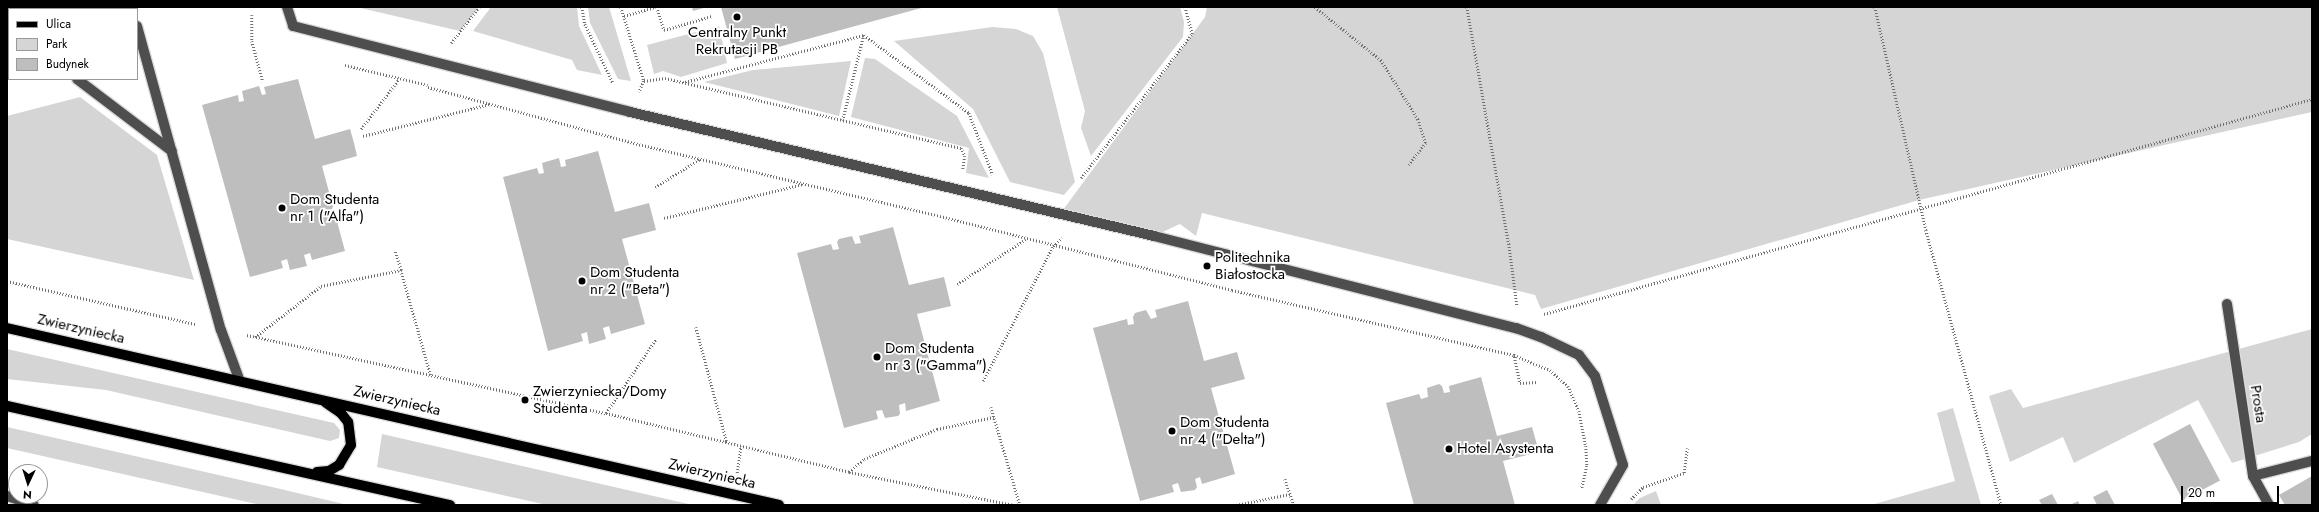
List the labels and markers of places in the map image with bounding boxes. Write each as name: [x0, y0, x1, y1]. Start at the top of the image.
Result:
marker: Centralny Punkt Rekrutacji PB: [732, 12, 742, 22]
place label: Centralny Punkt Rekrutacji PB: [688, 23, 786, 58]
place label: Dom Studenta nr 1 ("Alfa"): [290, 190, 379, 225]
marker: Dom Studenta nr 1 ("Alfa"): [277, 203, 287, 213]
place label: Politechnika Białostocka: [1215, 248, 1290, 283]
marker: Politechnika Białostocka: [1202, 261, 1212, 271]
place label: Dom Studenta nr 2 ("Beta"): [590, 263, 679, 298]
marker: Dom Studenta nr 2 ("Beta"): [577, 276, 587, 286]
place label: Dom Studenta nr 3 ("Gamma"): [885, 339, 987, 374]
marker: Dom Studenta nr 3 ("Gamma"): [872, 352, 882, 362]
place label: Zwierzyniecka/Domy Studenta: [533, 382, 666, 417]
marker: Zwierzyniecka/Domy Studenta: [520, 395, 530, 405]
place label: Dom Studenta nr 4 ("Delta"): [1180, 413, 1269, 448]
marker: Dom Studenta nr 4 ("Delta"): [1167, 426, 1177, 436]
place label: Hotel Asystenta: [1457, 440, 1554, 458]
marker: Hotel Asystenta: [1444, 444, 1454, 454]

